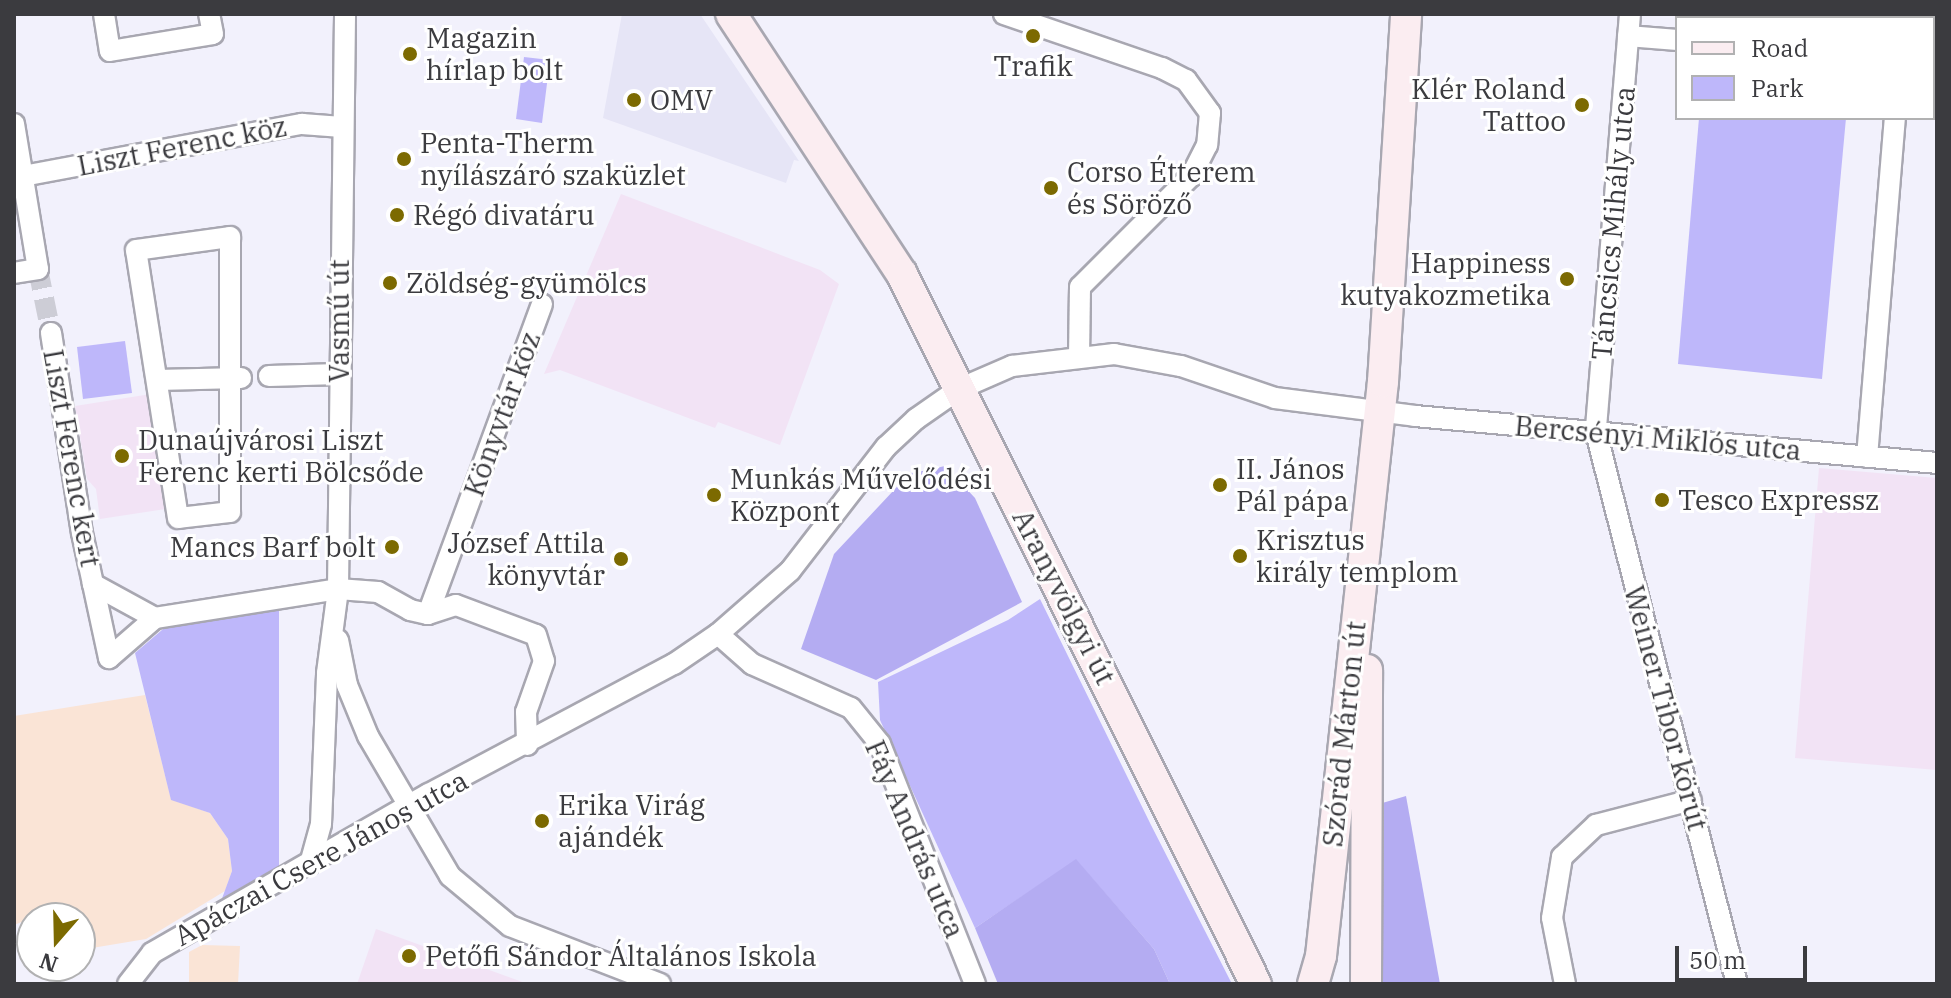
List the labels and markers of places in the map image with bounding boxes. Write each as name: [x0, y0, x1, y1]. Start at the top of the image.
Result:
place label: Magazin hírlap bolt: [426, 21, 563, 87]
marker: Trafik: [1024, 27, 1042, 45]
marker: Magazin hírlap bolt: [401, 45, 419, 63]
place label: Trafik: [993, 49, 1073, 83]
place label: Klér Roland Tattoo: [1411, 72, 1566, 138]
place label: OMV: [650, 83, 713, 117]
marker: OMV: [625, 91, 643, 109]
marker: Klér Roland Tattoo: [1573, 96, 1591, 114]
place label: Penta-Therm nyílászáró szaküzlet: [420, 126, 686, 192]
marker: Penta-Therm nyílászáró szaküzlet: [395, 150, 413, 168]
place label: Corso Étterem és Söröző: [1067, 155, 1256, 221]
marker: Corso Étterem és Söröző: [1042, 179, 1060, 197]
place label: Régó divatáru: [413, 198, 595, 232]
marker: Régó divatáru: [388, 206, 406, 224]
place label: Happiness kutyakozmetika: [1340, 246, 1551, 312]
place label: Zöldség-gyümölcs: [406, 266, 647, 300]
marker: Happiness kutyakozmetika: [1558, 270, 1576, 288]
marker: Zöldség-gyümölcs: [381, 274, 399, 292]
place label: Dunaújvárosi Liszt Ferenc kerti Bölcsőde: [138, 423, 424, 489]
marker: Dunaújvárosi Liszt Ferenc kerti Bölcsőde: [113, 447, 131, 465]
place label: II. János Pál pápa: [1236, 452, 1349, 518]
place label: Munkás Művelődési Központ: [730, 462, 992, 528]
marker: II. János Pál pápa: [1211, 476, 1229, 494]
place label: Tesco Expressz: [1678, 483, 1879, 517]
marker: Munkás Művelődési Központ: [705, 486, 723, 504]
marker: Tesco Expressz: [1653, 491, 1671, 509]
place label: Krisztus király templom: [1256, 523, 1458, 589]
place label: József Attila könyvtár: [447, 526, 605, 592]
place label: Mancs Barf bolt: [170, 530, 376, 564]
marker: Mancs Barf bolt: [383, 538, 401, 556]
marker: Krisztus király templom: [1231, 547, 1249, 565]
marker: József Attila könyvtár: [612, 550, 630, 568]
place label: Erika Virág ajándék: [558, 788, 705, 854]
marker: Erika Virág ajándék: [533, 812, 551, 830]
place label: Petőfi Sándor Általános Iskola: [425, 939, 817, 973]
marker: Petőfi Sándor Általános Iskola: [400, 947, 418, 965]

